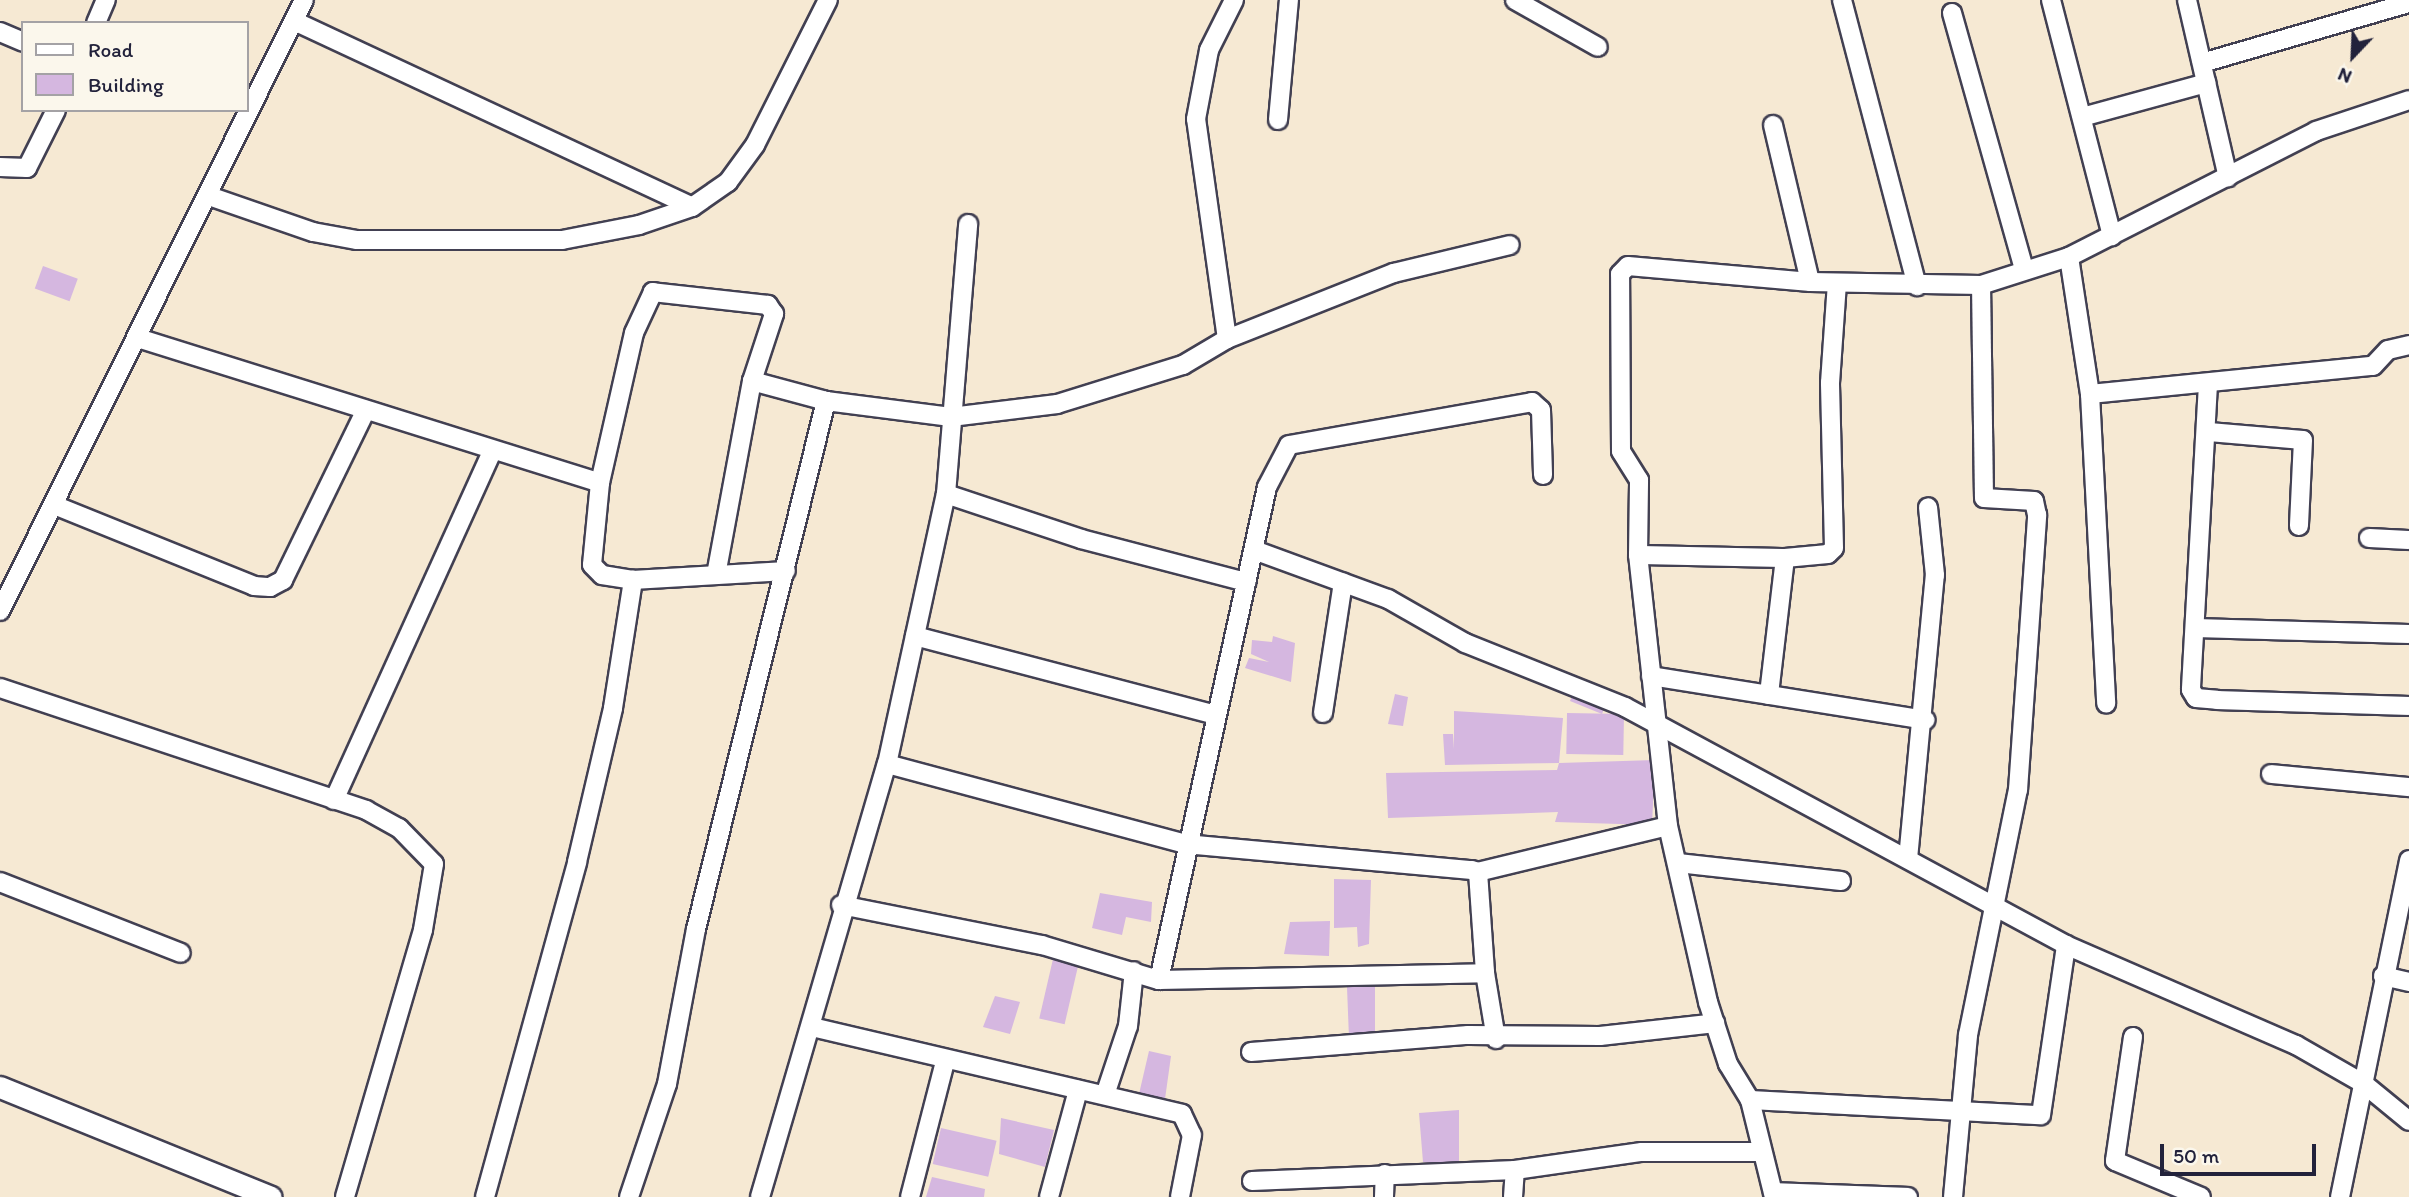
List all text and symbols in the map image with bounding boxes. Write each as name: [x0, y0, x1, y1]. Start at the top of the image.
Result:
legend: [21, 21, 248, 112]
north arrow: [2318, 21, 2388, 91]
text: Road: [88, 37, 133, 62]
text: N: [2334, 63, 2355, 89]
text: Building: [88, 72, 164, 97]
scale bar: [2164, 1130, 2320, 1174]
text: 50 m: [2173, 1143, 2219, 1168]

